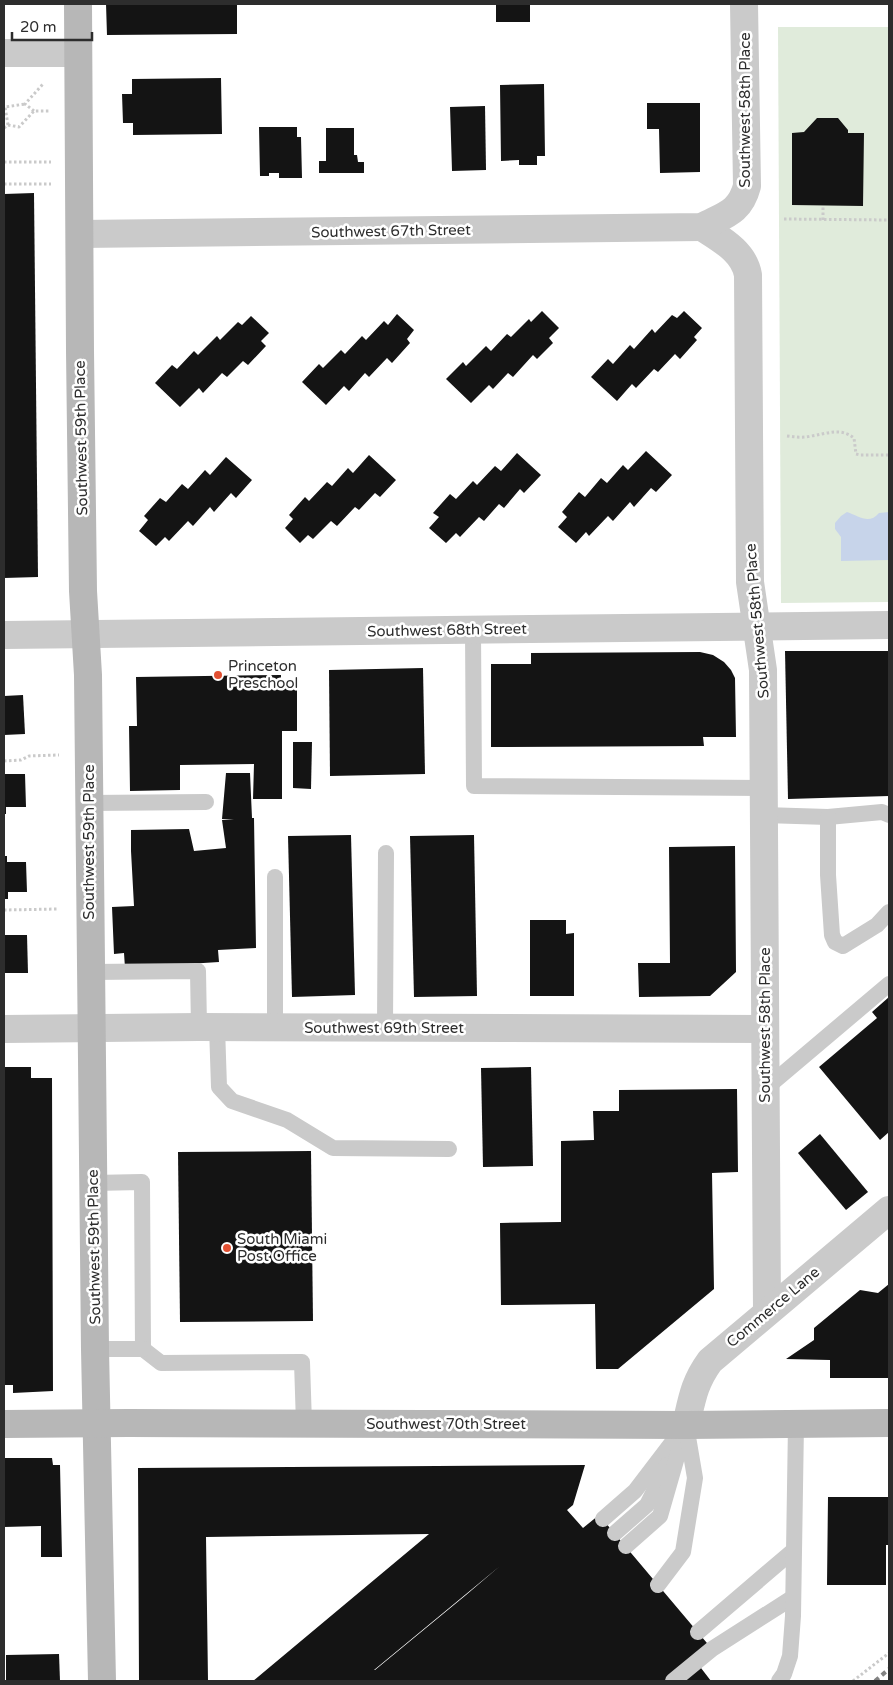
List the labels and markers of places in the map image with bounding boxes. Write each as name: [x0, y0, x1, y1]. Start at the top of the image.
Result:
place label: Princeton Preschool: [228, 657, 298, 692]
marker: Princeton Preschool: [212, 669, 224, 681]
place label: South Miami Post Office: [237, 1230, 327, 1265]
marker: South Miami Post Office: [221, 1242, 233, 1254]

